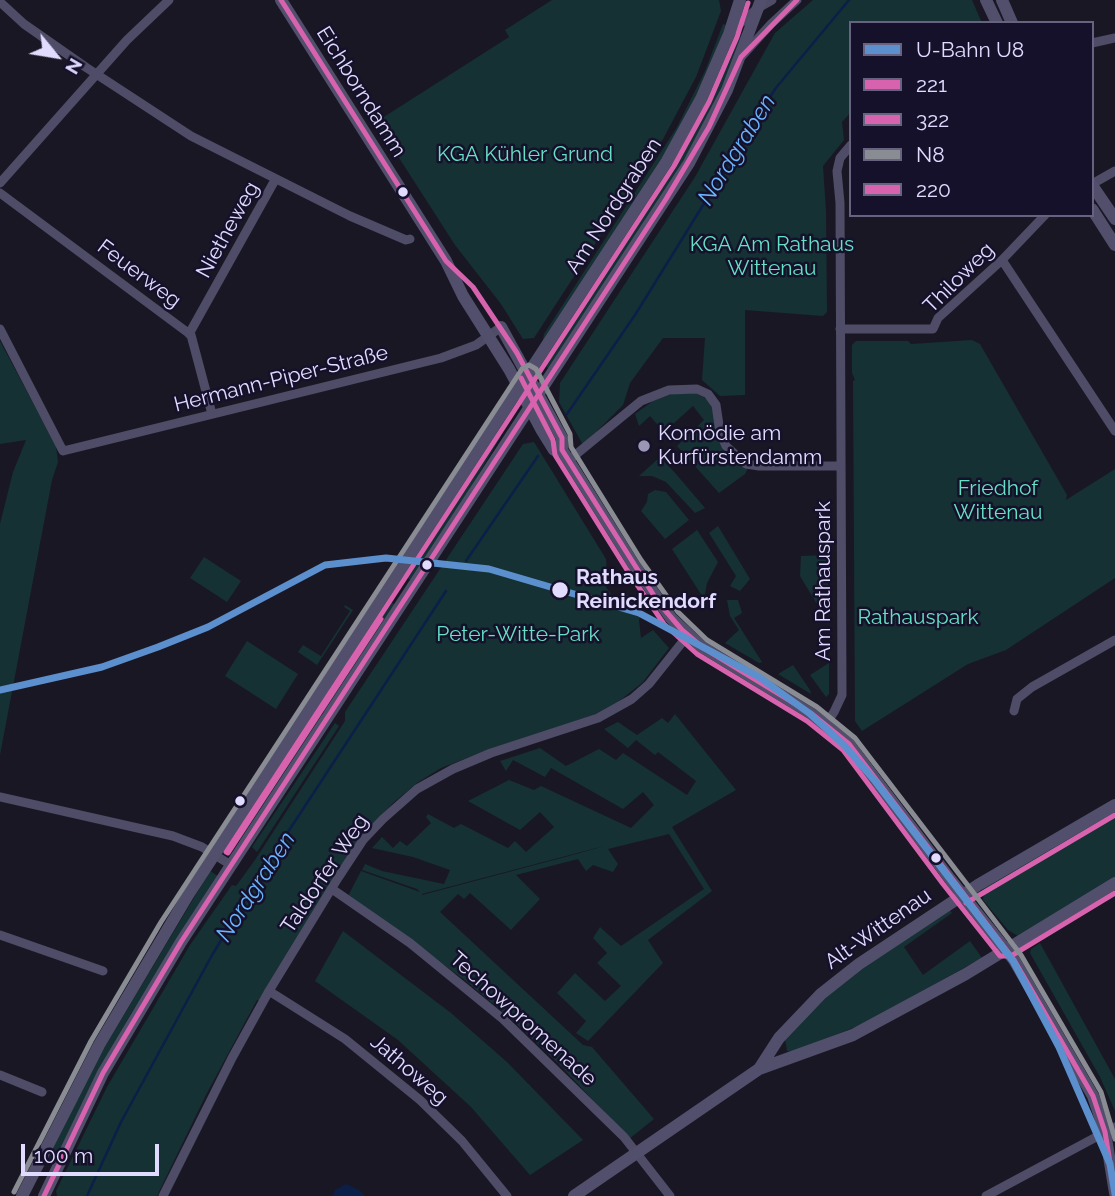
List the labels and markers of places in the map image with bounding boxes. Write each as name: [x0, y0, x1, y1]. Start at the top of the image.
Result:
unlabelled marker: [396, 185, 410, 199]
place label: Komödie am Kurfürstendamm: [658, 421, 822, 471]
marker: Komödie am Kurfürstendamm: [636, 438, 652, 454]
unlabelled marker: [420, 558, 434, 572]
place label: Rathaus Reinickendorf: [576, 565, 716, 615]
marker: Rathaus Reinickendorf: [550, 580, 570, 600]
unlabelled marker: [233, 794, 247, 808]
unlabelled marker: [929, 851, 943, 865]

